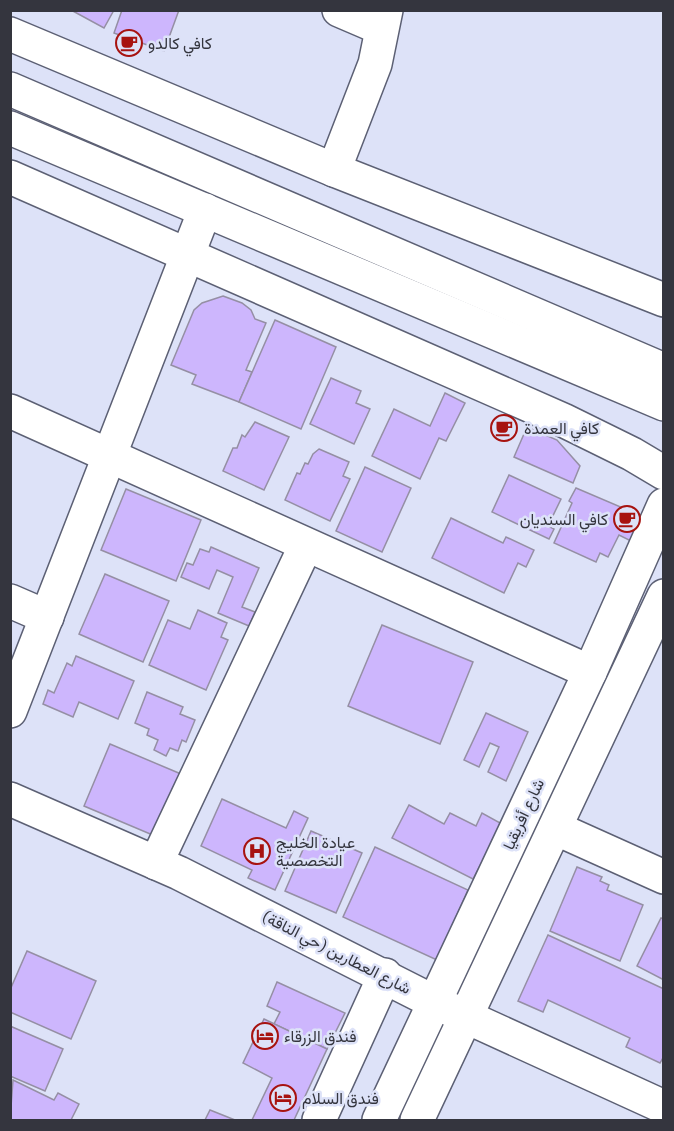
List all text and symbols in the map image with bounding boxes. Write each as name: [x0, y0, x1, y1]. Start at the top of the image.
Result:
cafe icon: كافي كالدو: [114, 28, 144, 58]
place label: كافي كالدو: [148, 33, 212, 57]
cafe icon: كافي العمدة: [489, 413, 519, 443]
place label: كافي العمدة: [524, 418, 599, 442]
cafe icon: كافي السنديان: [612, 504, 642, 534]
place label: كافي السنديان: [520, 509, 608, 533]
street label: شارع أفريقيا: [498, 775, 550, 853]
place label: عيادة الخليج التخصصية: [276, 832, 355, 870]
hospital icon: عيادة الخليج التخصصية: [242, 836, 272, 866]
street label: شارع العطارين (حي الناقة): [258, 906, 415, 1002]
hotel icon: فندق الزرقاء: [250, 1021, 280, 1051]
place label: فندق الزرقاء: [284, 1026, 356, 1047]
hotel icon: فندق السلام: [268, 1083, 298, 1113]
place label: فندق السلام: [302, 1088, 379, 1109]

